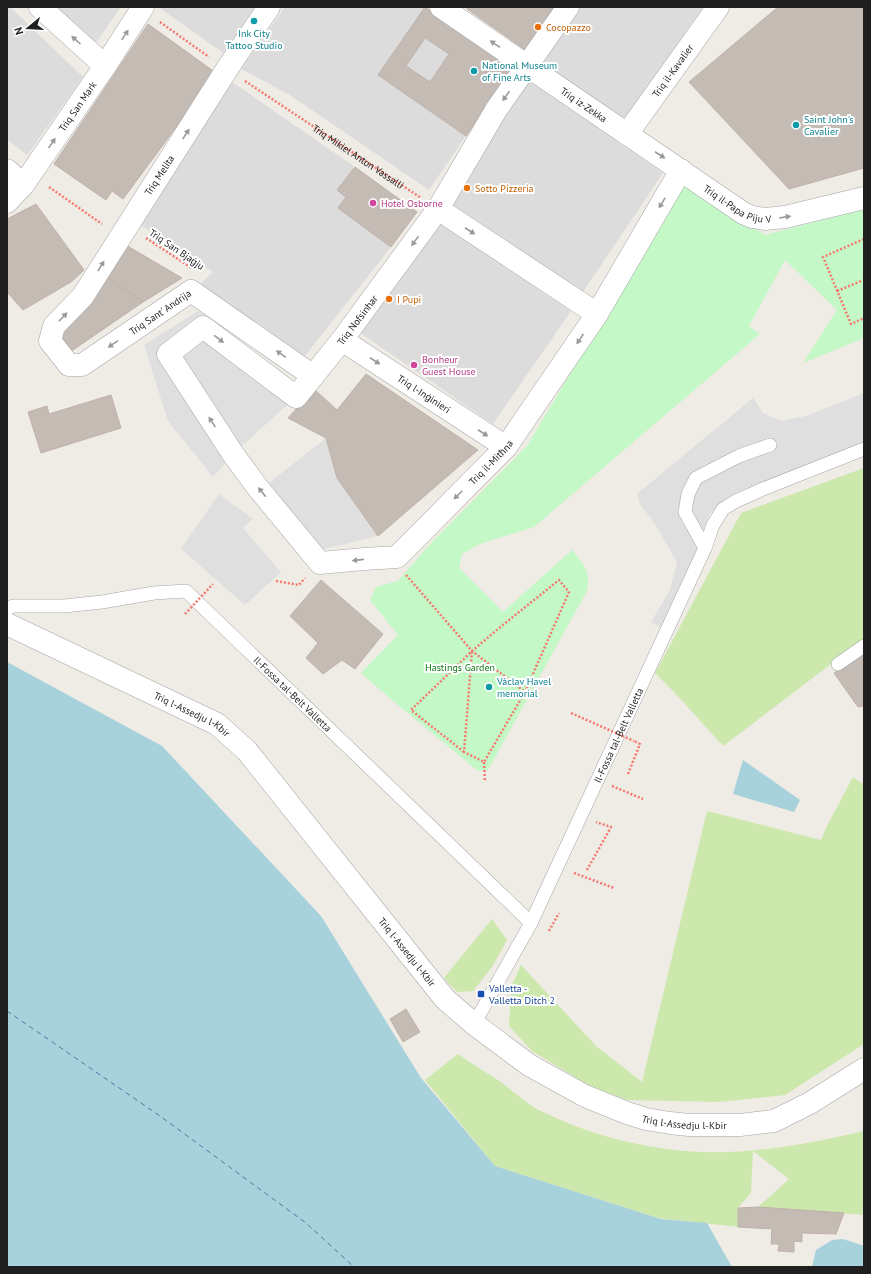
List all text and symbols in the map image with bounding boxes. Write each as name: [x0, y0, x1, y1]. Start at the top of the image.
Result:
north arrow: [8, 8, 48, 48]
marker: Ink City Tattoo Studio: [249, 16, 259, 26]
place label: Cocopazzo: [546, 21, 591, 34]
marker: Cocopazzo: [533, 22, 543, 32]
text: N: [11, 25, 26, 37]
place label: Ink City Tattoo Studio: [225, 27, 283, 52]
one-way arrow: [121, 30, 129, 40]
one-way arrow: [71, 35, 81, 45]
one-way arrow: [490, 40, 500, 48]
street label: Triq il-Kavalier: [649, 41, 697, 100]
place label: National Museum of Fine Arts: [482, 59, 557, 84]
marker: National Museum of Fine Arts: [469, 66, 479, 76]
street label: Triq San Mark: [56, 79, 100, 134]
street label: Triq iz-Zekka: [558, 84, 609, 125]
one-way arrow: [502, 91, 510, 102]
place label: Saint John's Cavalier: [804, 113, 853, 138]
marker: Saint John's Cavalier: [791, 120, 801, 130]
street label: Triq Mikiel Anton Vassalli: [310, 122, 406, 192]
one-way arrow: [182, 128, 189, 140]
one-way arrow: [48, 137, 56, 148]
one-way arrow: [654, 152, 665, 159]
street label: Triq Melita: [142, 153, 177, 198]
place label: Sotto Pizzeria: [475, 182, 534, 195]
street label: Triq il-Papa Piju V: [701, 182, 772, 226]
marker: Sotto Pizzeria: [462, 183, 472, 193]
place label: Hotel Osborne: [381, 197, 443, 210]
one-way arrow: [658, 197, 665, 209]
marker: Hotel Osborne: [368, 198, 378, 208]
one-way arrow: [779, 214, 791, 220]
street label: Triq San Bjaġju: [147, 226, 207, 273]
one-way arrow: [465, 227, 476, 234]
one-way arrow: [411, 235, 419, 246]
one-way arrow: [98, 260, 105, 272]
street label: Triq Sant' Andrija: [127, 287, 194, 338]
street label: Triq Nofsinhar: [334, 292, 381, 348]
place label: I Pupi: [397, 293, 421, 306]
marker: I Pupi: [384, 294, 394, 304]
one-way arrow: [58, 312, 68, 322]
one-way arrow: [576, 333, 584, 344]
one-way arrow: [213, 334, 224, 343]
one-way arrow: [107, 340, 118, 348]
one-way arrow: [276, 350, 286, 358]
place label: Bonheur Guest House: [422, 353, 476, 378]
one-way arrow: [370, 357, 380, 365]
marker: Bonheur Guest House: [409, 360, 419, 370]
street label: Triq l-Inġinieri: [395, 372, 453, 416]
one-way arrow: [208, 416, 216, 427]
one-way arrow: [478, 429, 489, 437]
street label: Triq il-Mitħna: [466, 438, 516, 488]
one-way arrow: [257, 487, 266, 498]
one-way arrow: [454, 490, 463, 500]
one-way arrow: [352, 556, 364, 563]
street label: Il-Fossa tal-Belt Valletta: [251, 654, 334, 735]
park label: Hastings Garden: [425, 661, 495, 674]
place label: Václav Havel memorial: [496, 675, 551, 700]
marker: Václav Havel memorial: [484, 682, 494, 692]
street label: Il-Fossa tal-Belt Valletta: [591, 686, 646, 785]
street label: Triq l-Assedju l-Kbir: [152, 689, 233, 740]
street label: Triq l-Assedju l-Kbir: [375, 915, 439, 990]
place label: Valletta - Valletta Ditch 2: [488, 982, 555, 1007]
marker: Valletta - Valletta Ditch 2: [476, 989, 486, 999]
street label: Triq l-Assedju l-Kbir: [640, 1112, 727, 1132]

